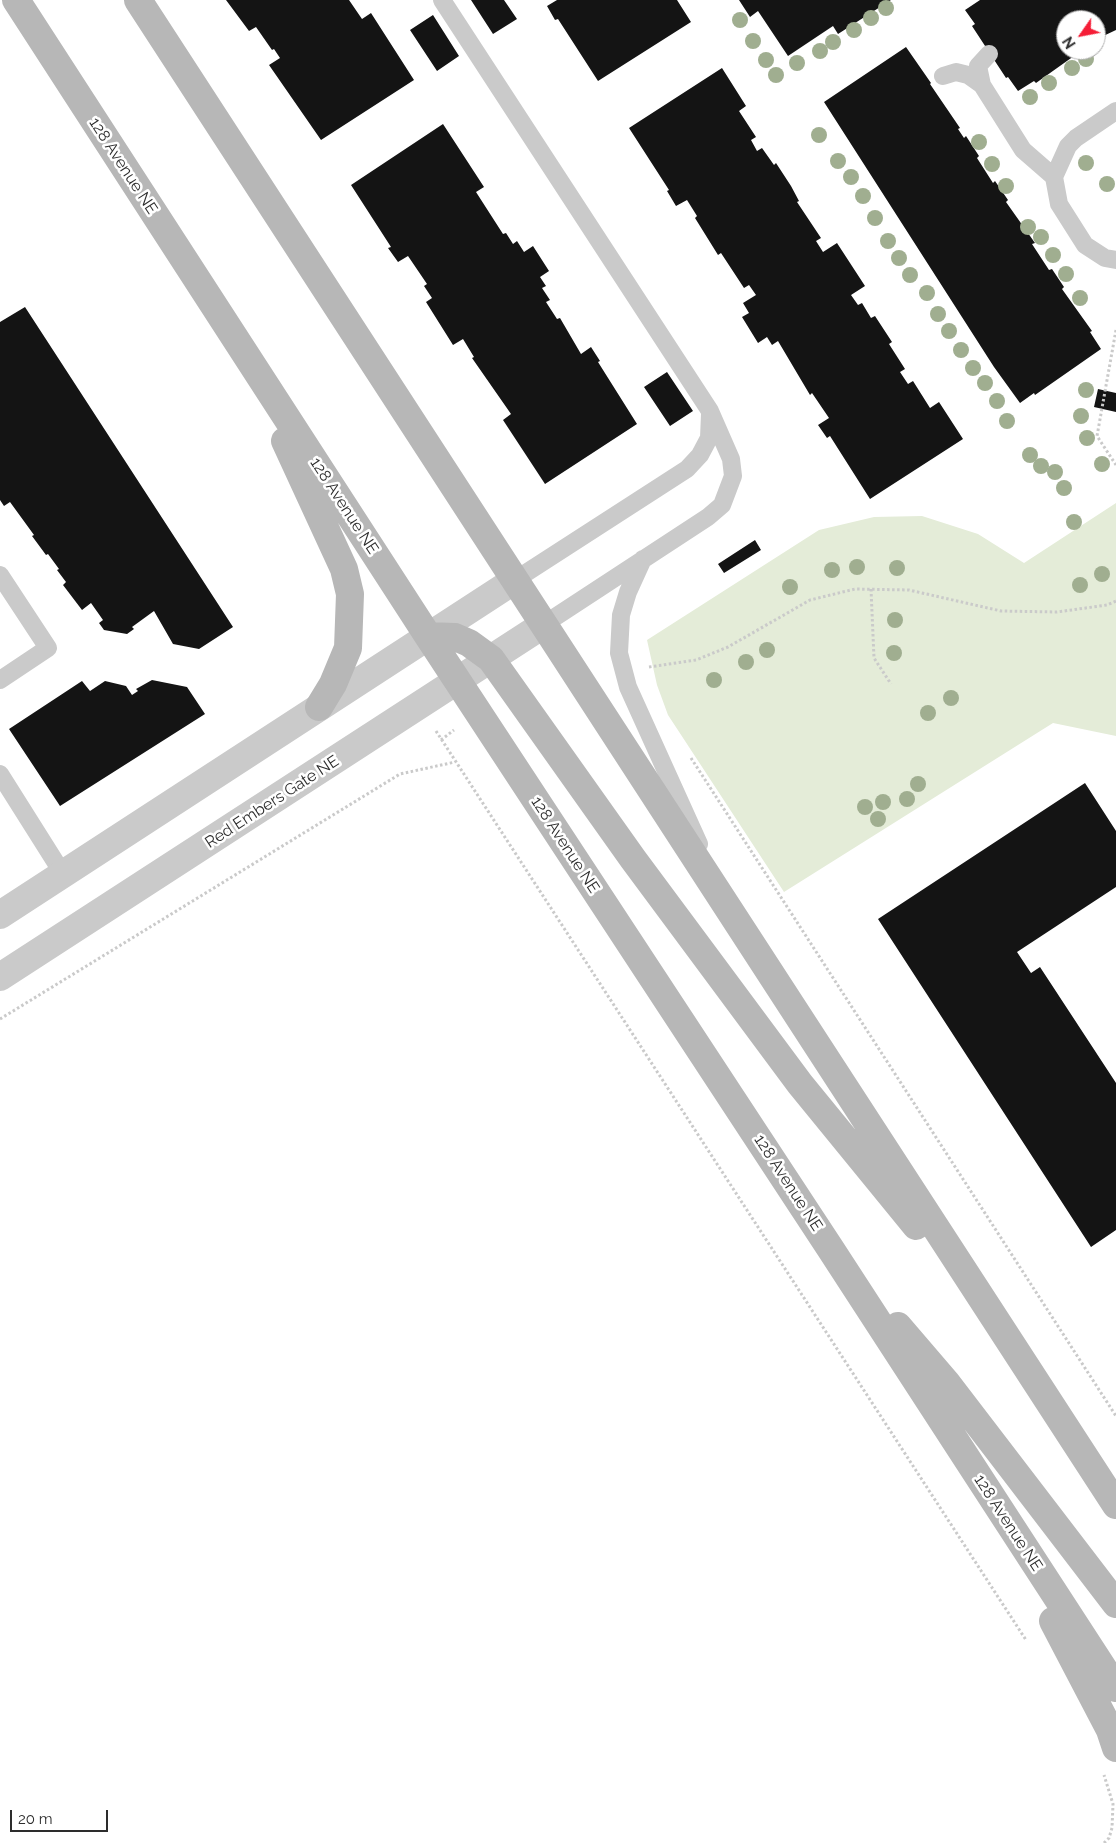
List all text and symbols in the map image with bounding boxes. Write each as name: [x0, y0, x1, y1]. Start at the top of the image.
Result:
north arrow: [1056, 10, 1106, 60]
text: N: [1060, 34, 1079, 51]
street label: 128 Avenue NE: [85, 114, 161, 218]
street label: 128 Avenue NE: [306, 454, 382, 558]
street label: Red Embers Gate NE: [202, 752, 342, 852]
street label: 128 Avenue NE: [527, 793, 603, 897]
street label: 128 Avenue NE: [750, 1131, 826, 1235]
street label: 128 Avenue NE: [970, 1471, 1046, 1575]
scale bar: [12, 1800, 110, 1832]
text: 20 m: [18, 1810, 53, 1828]

